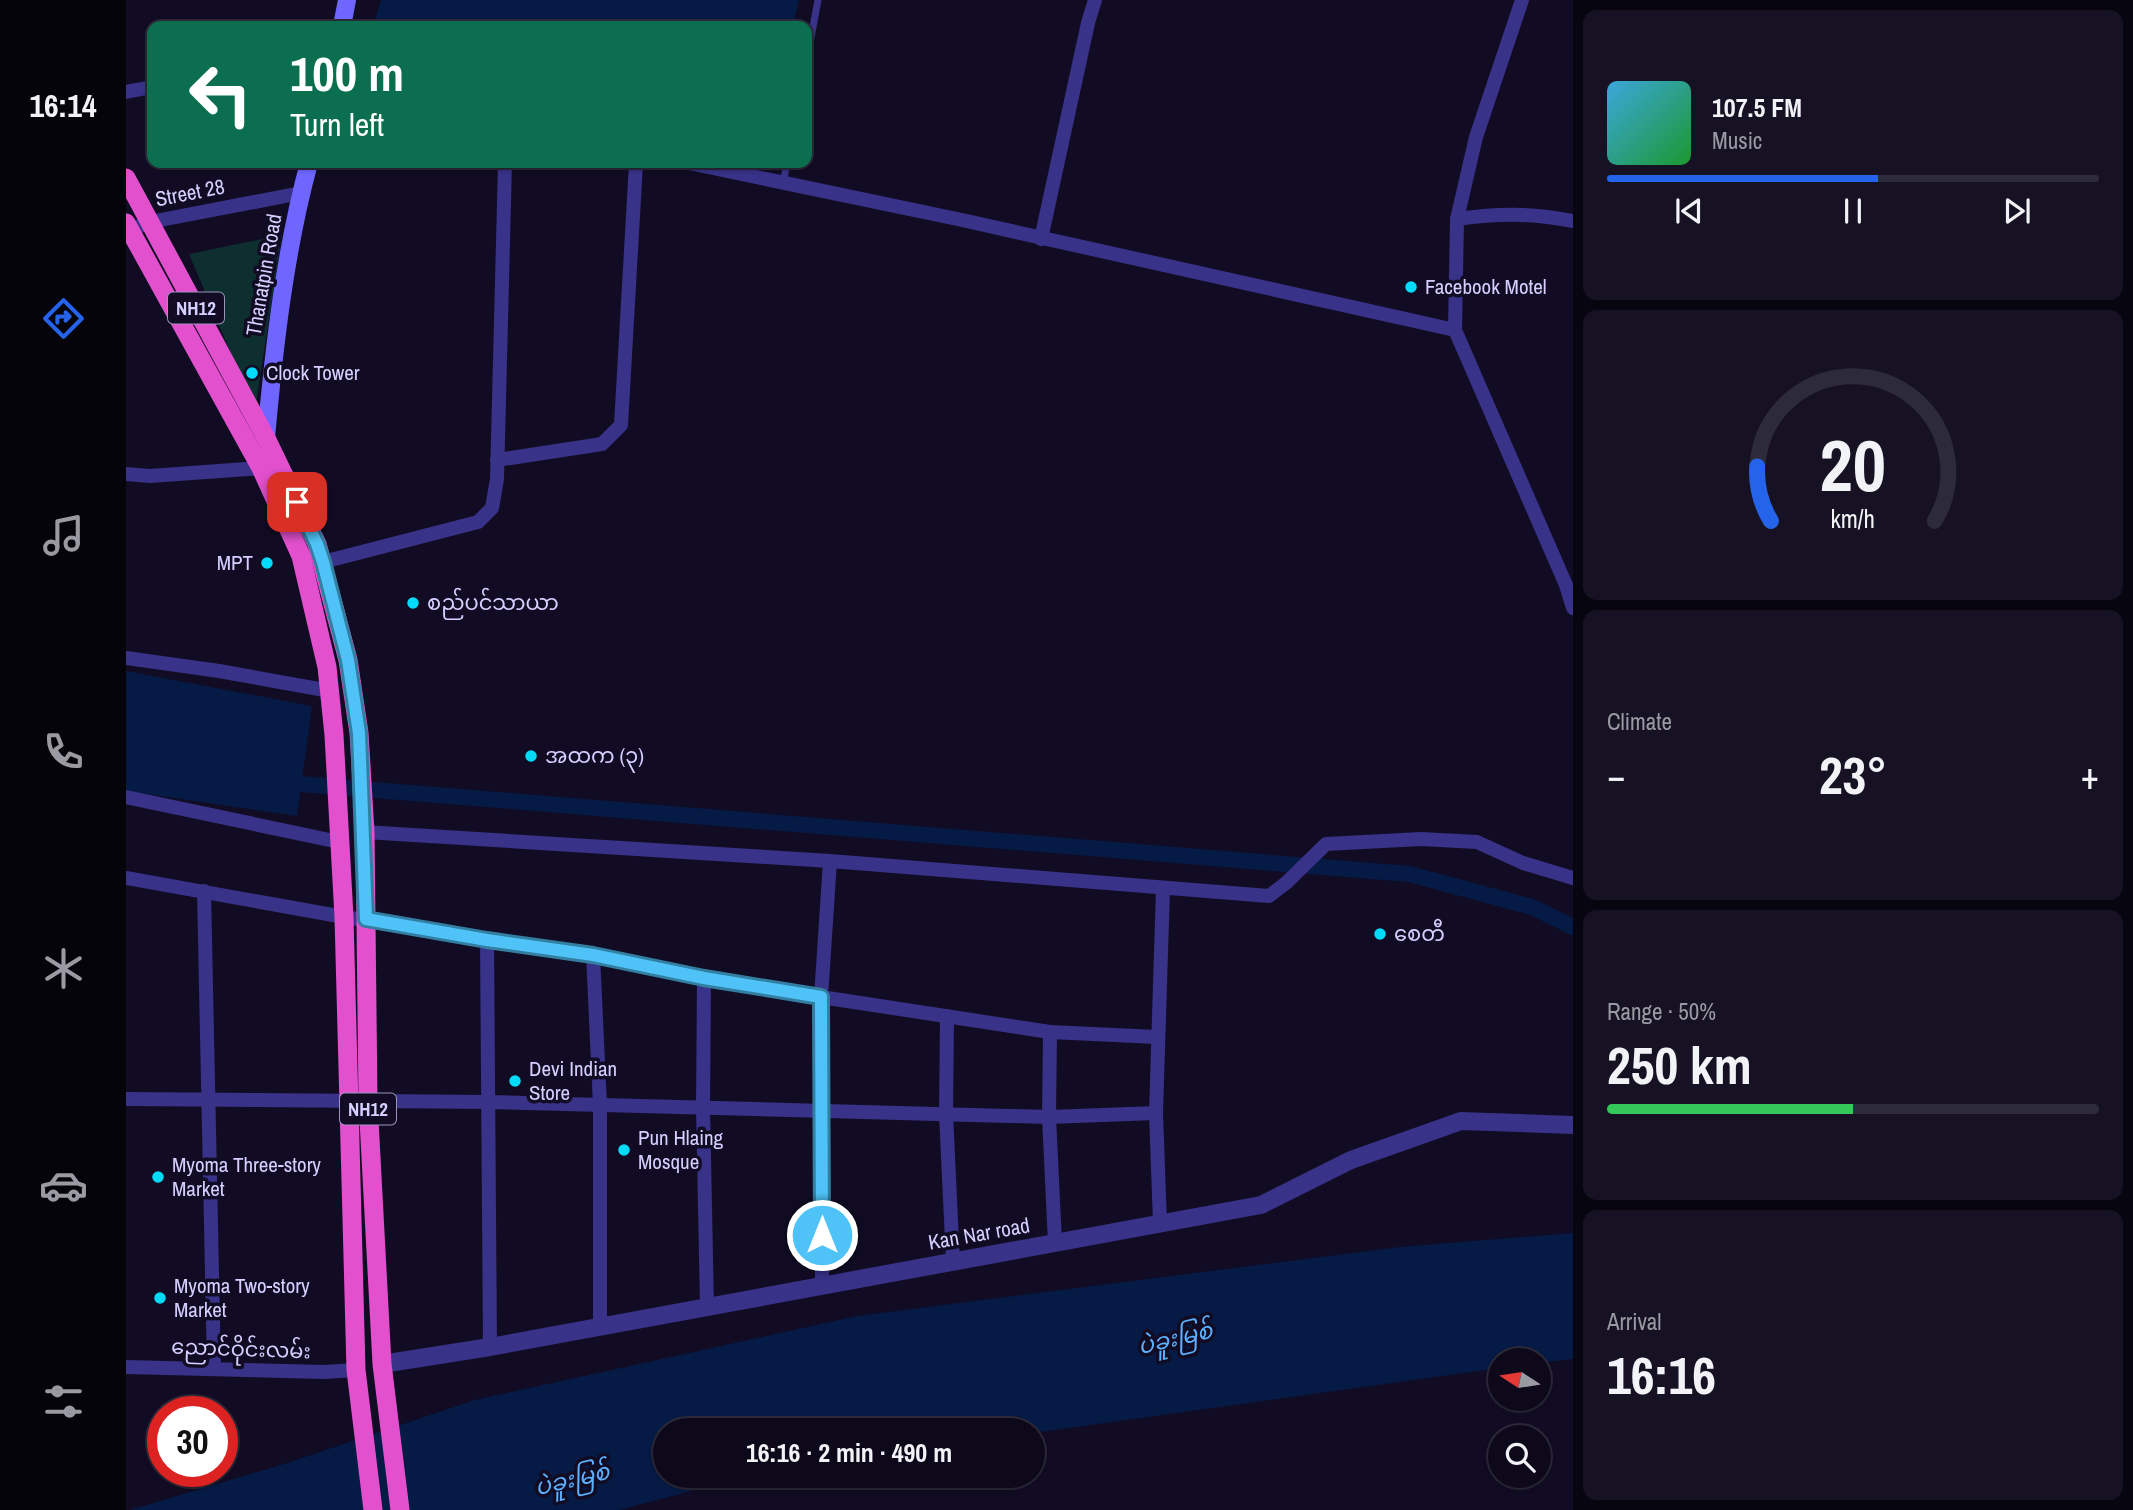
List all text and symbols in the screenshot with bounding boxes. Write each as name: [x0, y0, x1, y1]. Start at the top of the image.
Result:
text: 100 m: [290, 40, 404, 106]
icon: left: [175, 49, 266, 140]
text: 16:14: [29, 84, 97, 127]
text: 107.5 FM: [1712, 90, 1802, 125]
text: Turn left: [290, 103, 384, 146]
text: Music: [1712, 125, 1762, 156]
street label: Street 28: [153, 172, 227, 213]
icon: previous: [1670, 192, 1708, 230]
icon: pause: [1834, 192, 1872, 230]
icon: next: [1998, 192, 2036, 230]
street label: Thanatpin Road: [239, 212, 289, 338]
place label: Facebook Motel: [1425, 272, 1547, 301]
marker: Facebook Motel: [1403, 279, 1419, 295]
road number: NH12: [168, 292, 224, 324]
icon: directions: [39, 294, 88, 343]
place label: Clock Tower: [266, 358, 360, 387]
marker: Clock Tower: [244, 365, 260, 381]
text: 20: [1820, 416, 1886, 514]
pin: [267, 472, 327, 532]
icon: arrive: [278, 483, 316, 521]
text: km/h: [1831, 502, 1875, 536]
icon: music: [39, 511, 88, 560]
place label: MPT: [217, 548, 253, 577]
marker: MPT: [259, 555, 275, 571]
place label: စည်ပင်သာယာ: [427, 587, 559, 620]
marker: စည်ပင်သာယာ: [405, 595, 421, 611]
text: Climate: [1607, 706, 1672, 737]
icon: phone: [39, 727, 88, 776]
text: 23°: [1819, 740, 1887, 810]
place label: အထက (၃): [545, 741, 644, 773]
marker: အထက (၃): [523, 748, 539, 764]
text: −: [1607, 750, 1625, 801]
text: +: [2081, 750, 2099, 801]
place label: စေတီ: [1394, 918, 1445, 948]
marker: စေတီ: [1372, 926, 1388, 942]
icon: climate: [39, 944, 88, 993]
text: Range · 50%: [1607, 996, 1716, 1027]
text: 250 km: [1607, 1030, 1752, 1100]
place label: Devi Indian Store: [529, 1054, 617, 1107]
marker: Devi Indian Store: [507, 1073, 523, 1089]
road number: NH12: [340, 1093, 396, 1124]
place label: Pun Hlaing Mosque: [638, 1123, 724, 1176]
marker: Pun Hlaing Mosque: [616, 1142, 632, 1158]
place label: Myoma Three-story Market: [172, 1150, 321, 1203]
icon: car: [39, 1161, 88, 1210]
marker: Myoma Three-story Market: [150, 1169, 166, 1185]
position arrow: [785, 1198, 859, 1272]
street label: Kan Nar road: [926, 1210, 1032, 1257]
place label: Myoma Two-story Market: [174, 1271, 310, 1324]
marker: Myoma Two-story Market: [152, 1290, 168, 1306]
text: Arrival: [1607, 1306, 1662, 1337]
water label: ပဲခူးမြစ်: [1135, 1314, 1217, 1365]
street label: ညောင်ဝိုင်းလမ်း: [171, 1331, 311, 1368]
text: 16:16: [1607, 1340, 1716, 1410]
north arrow: [1488, 1348, 1550, 1410]
map controls: [1488, 1348, 1551, 1488]
icon: filters: [39, 1377, 88, 1426]
speed limit sign: 30: [147, 1396, 238, 1487]
button: search: [1488, 1425, 1551, 1488]
text: 16:16 · 2 min · 490 m: [746, 1435, 952, 1470]
water label: ပဲခူးမြစ်: [532, 1455, 614, 1506]

